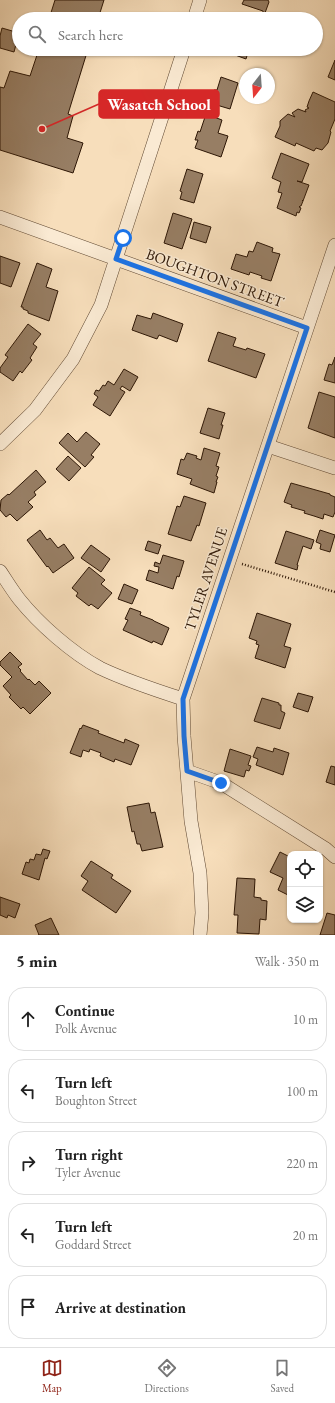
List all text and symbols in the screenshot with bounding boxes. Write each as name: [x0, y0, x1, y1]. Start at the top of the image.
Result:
search box: [12, 12, 323, 56]
icon: search: [26, 23, 48, 45]
text: Search here: [58, 25, 123, 44]
north arrow: [239, 68, 275, 104]
callout: Wasatch School: [99, 90, 219, 118]
text: Wasatch School: [107, 94, 211, 115]
route start: [114, 229, 132, 247]
street label: BOUGHTON STREET: [144, 244, 288, 312]
street label: TYLER AVENUE: [180, 524, 231, 633]
route end: [212, 774, 230, 792]
map controls: [287, 851, 323, 923]
button: locate: [287, 851, 323, 887]
button: layers: [287, 887, 323, 923]
text: 5 min: [16, 950, 57, 972]
text: Walk · 350 m: [255, 953, 319, 970]
text: Continue: [55, 1001, 115, 1020]
icon: ahead: [17, 1008, 39, 1030]
text: 10 m: [293, 1011, 318, 1028]
text: Polk Avenue: [55, 1020, 117, 1037]
text: Turn left: [55, 1073, 112, 1092]
icon: left: [17, 1080, 39, 1102]
text: 100 m: [287, 1083, 318, 1100]
text: Boughton Street: [55, 1092, 137, 1109]
text: Turn right: [55, 1145, 123, 1164]
icon: right: [17, 1152, 39, 1174]
text: 220 m: [287, 1155, 318, 1172]
text: Tyler Avenue: [55, 1164, 121, 1181]
text: Turn left: [55, 1217, 112, 1236]
icon: left: [17, 1224, 39, 1246]
text: 20 m: [293, 1227, 318, 1244]
text: Goddard Street: [55, 1236, 131, 1253]
icon: arrive: [17, 1296, 39, 1318]
text: Arrive at destination: [55, 1298, 186, 1317]
tab: Map: [41, 1357, 63, 1395]
tab: Directions: [145, 1357, 189, 1395]
tab: Saved: [271, 1357, 294, 1395]

